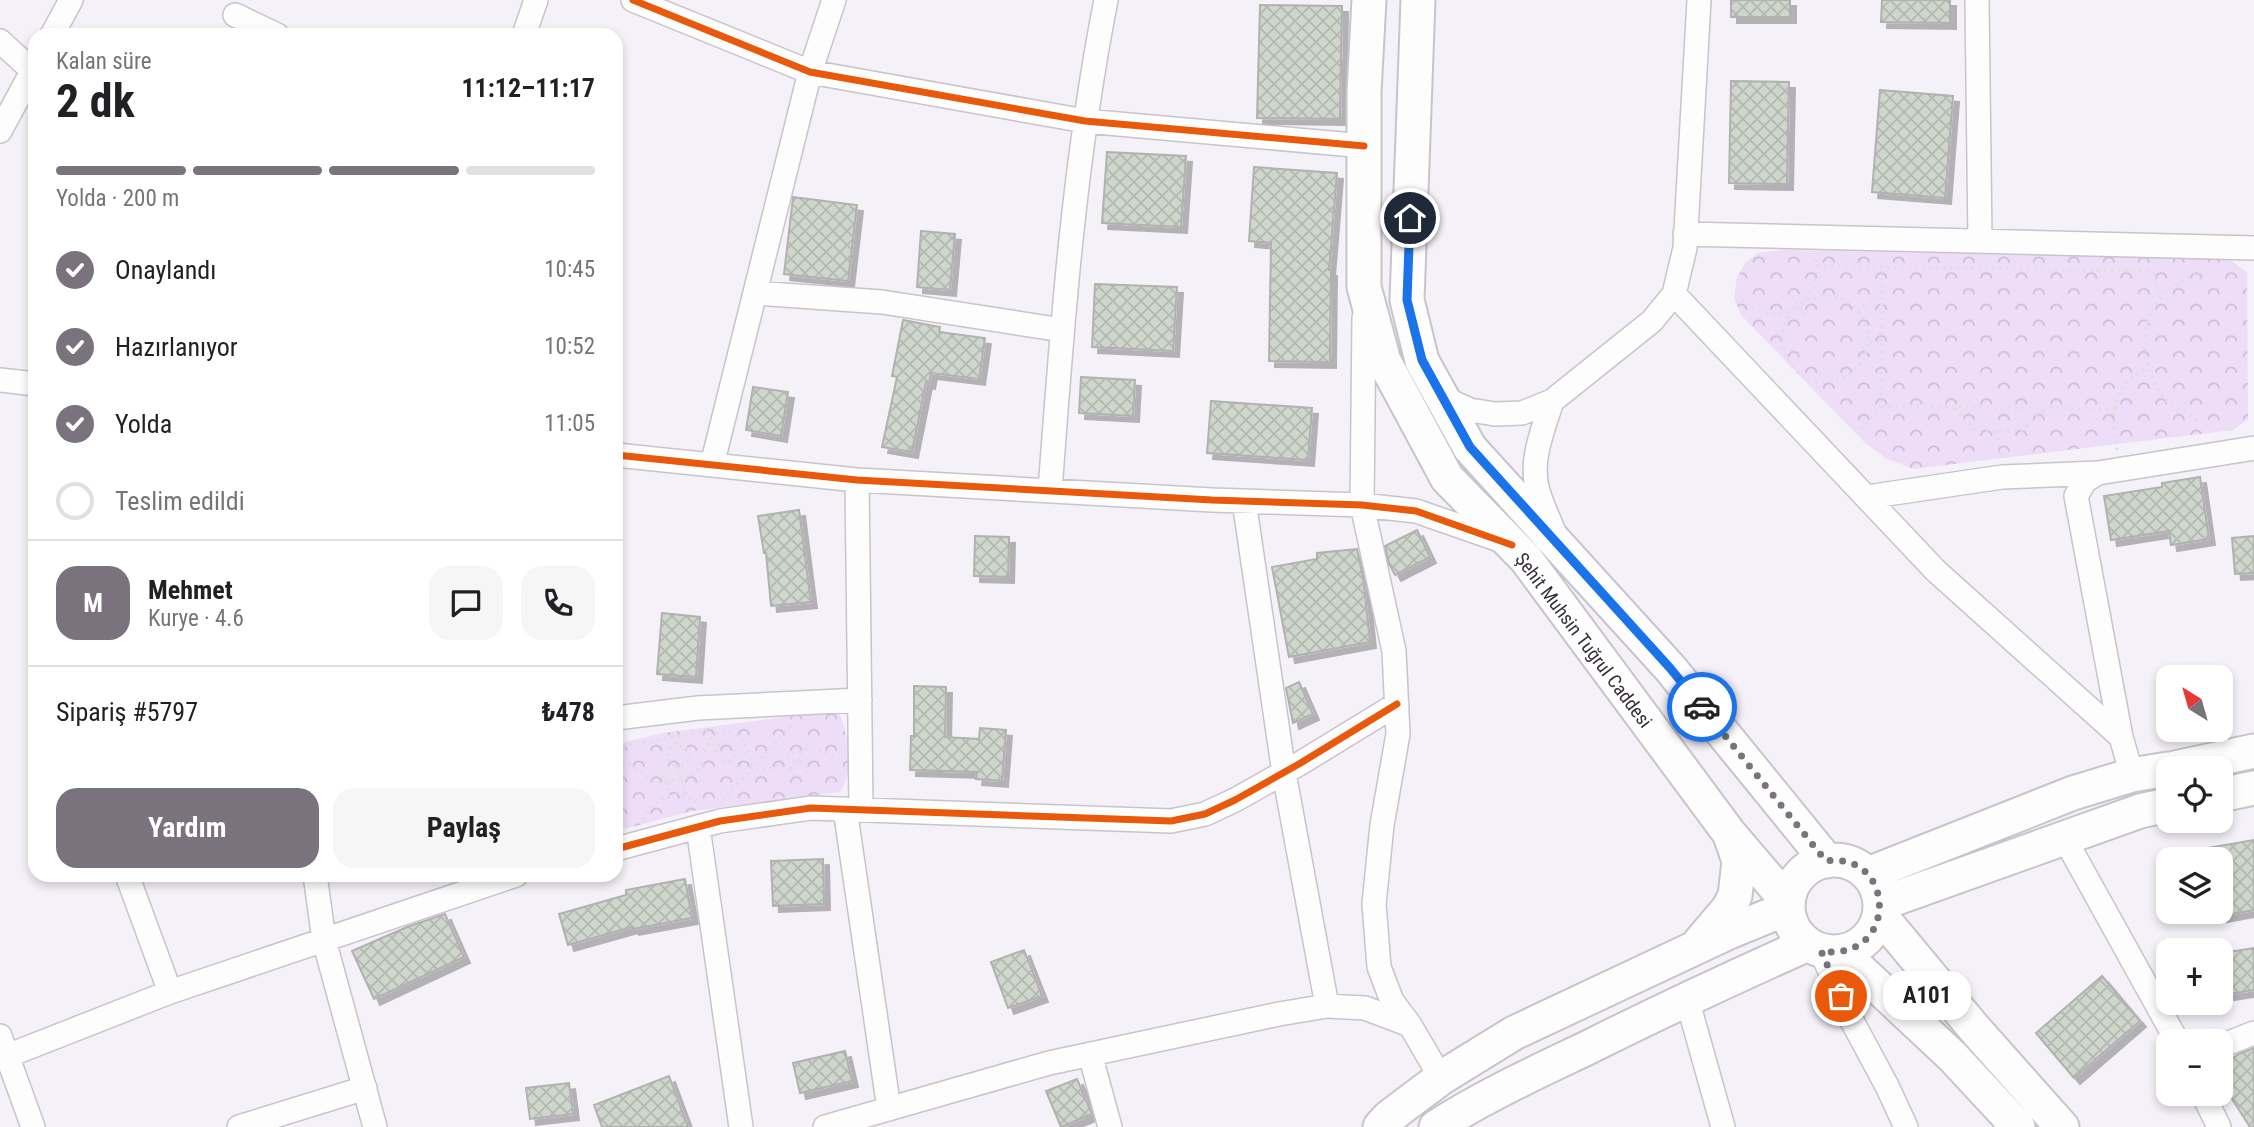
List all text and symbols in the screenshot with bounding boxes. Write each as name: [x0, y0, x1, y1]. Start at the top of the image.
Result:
text: Kalan süre: [56, 48, 151, 75]
text: 11:12–11:17: [461, 73, 595, 103]
text: 2 dk: [56, 74, 135, 128]
text: Yolda · 200 m: [56, 185, 179, 212]
pin: [1380, 188, 1440, 248]
icon: home: [1391, 199, 1429, 237]
icon: check: [56, 251, 94, 289]
text: Onaylandı: [115, 255, 216, 285]
text: 10:45: [544, 256, 595, 283]
icon: check: [56, 328, 94, 366]
text: Hazırlanıyor: [115, 332, 238, 362]
text: 10:52: [544, 333, 595, 360]
icon: check: [56, 405, 94, 443]
text: Yolda: [115, 409, 172, 439]
text: 11:05: [544, 410, 595, 437]
text: Teslim edildi: [115, 486, 245, 516]
street label: Şehit Muhsin Tuğrul Caddesi: [1510, 548, 1657, 732]
button: chat: [429, 566, 503, 640]
button: phone: [521, 566, 595, 640]
text: Mehmet: [148, 575, 233, 605]
text: M: [83, 588, 103, 618]
text: Kurye · 4.6: [148, 605, 244, 632]
north arrow: [2156, 665, 2233, 742]
map controls: [2156, 665, 2233, 1106]
courier: [1667, 672, 1737, 742]
icon: car: [1683, 688, 1721, 726]
text: Sipariş #5797: [56, 697, 198, 727]
text: ₺478: [542, 697, 595, 727]
button: locate: [2156, 756, 2233, 833]
button: Yardım: [56, 788, 319, 868]
button: Paylaş: [333, 788, 595, 868]
button: layers: [2156, 847, 2233, 924]
button: +: [2156, 938, 2233, 1015]
pin: [1811, 966, 1871, 1026]
callout: A101: [1883, 972, 1970, 1020]
icon: bag: [1822, 977, 1860, 1015]
text: A101: [1903, 982, 1951, 1009]
button: −: [2156, 1029, 2233, 1106]

